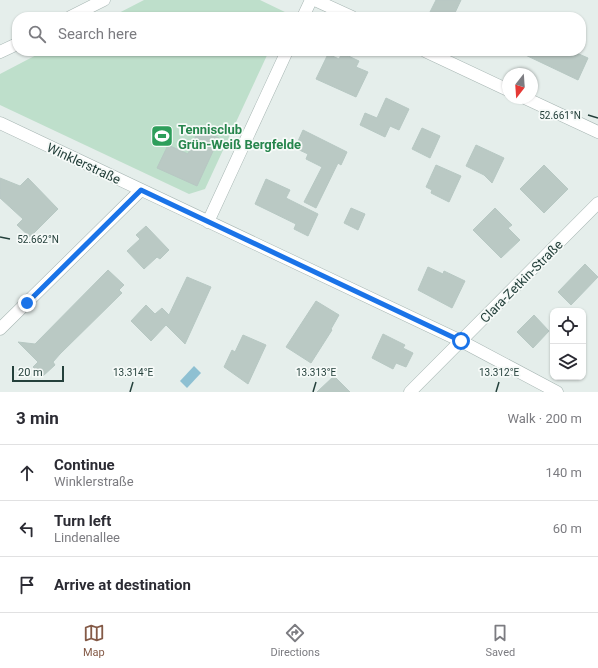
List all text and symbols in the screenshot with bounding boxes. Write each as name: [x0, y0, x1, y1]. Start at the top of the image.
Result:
search box: [12, 12, 586, 56]
icon: search: [26, 23, 48, 45]
text: Search here: [58, 25, 137, 43]
north arrow: [502, 68, 538, 104]
text: 52.661°N: [539, 110, 581, 121]
place label: Tennisclub Grün-Weiß Bergfelde: [178, 122, 301, 152]
sports icon: Tennisclub Grün-Weiß Bergfelde: [149, 123, 175, 149]
street label: Winklerstraße: [44, 140, 123, 187]
text: 52.662°N: [17, 234, 59, 245]
street label: Clara-Zetkin-Straße: [477, 237, 566, 326]
route end: [18, 294, 36, 312]
map controls: [550, 308, 586, 380]
button: locate: [550, 308, 586, 344]
route start: [452, 332, 470, 350]
button: layers: [550, 344, 586, 380]
scale bar: [12, 364, 64, 383]
text: 20 m: [18, 366, 43, 379]
text: 13.314°E: [113, 367, 153, 378]
text: 13.313°E: [296, 367, 336, 378]
text: 13.312°E: [479, 367, 519, 378]
text: 3 min: [16, 408, 59, 428]
text: Walk · 200 m: [507, 411, 582, 426]
text: Continue: [54, 456, 115, 474]
icon: ahead: [16, 462, 38, 484]
text: 140 m: [545, 465, 582, 480]
text: Winklerstraße: [54, 474, 134, 489]
text: Turn left: [54, 512, 111, 530]
icon: left: [16, 518, 38, 540]
text: 60 m: [553, 521, 582, 536]
text: Lindenallee: [54, 530, 120, 545]
icon: arrive: [16, 574, 38, 596]
text: Arrive at destination: [54, 576, 191, 594]
tab: Map: [83, 622, 105, 659]
tab: Directions: [270, 622, 320, 659]
tab: Saved: [485, 622, 515, 659]

